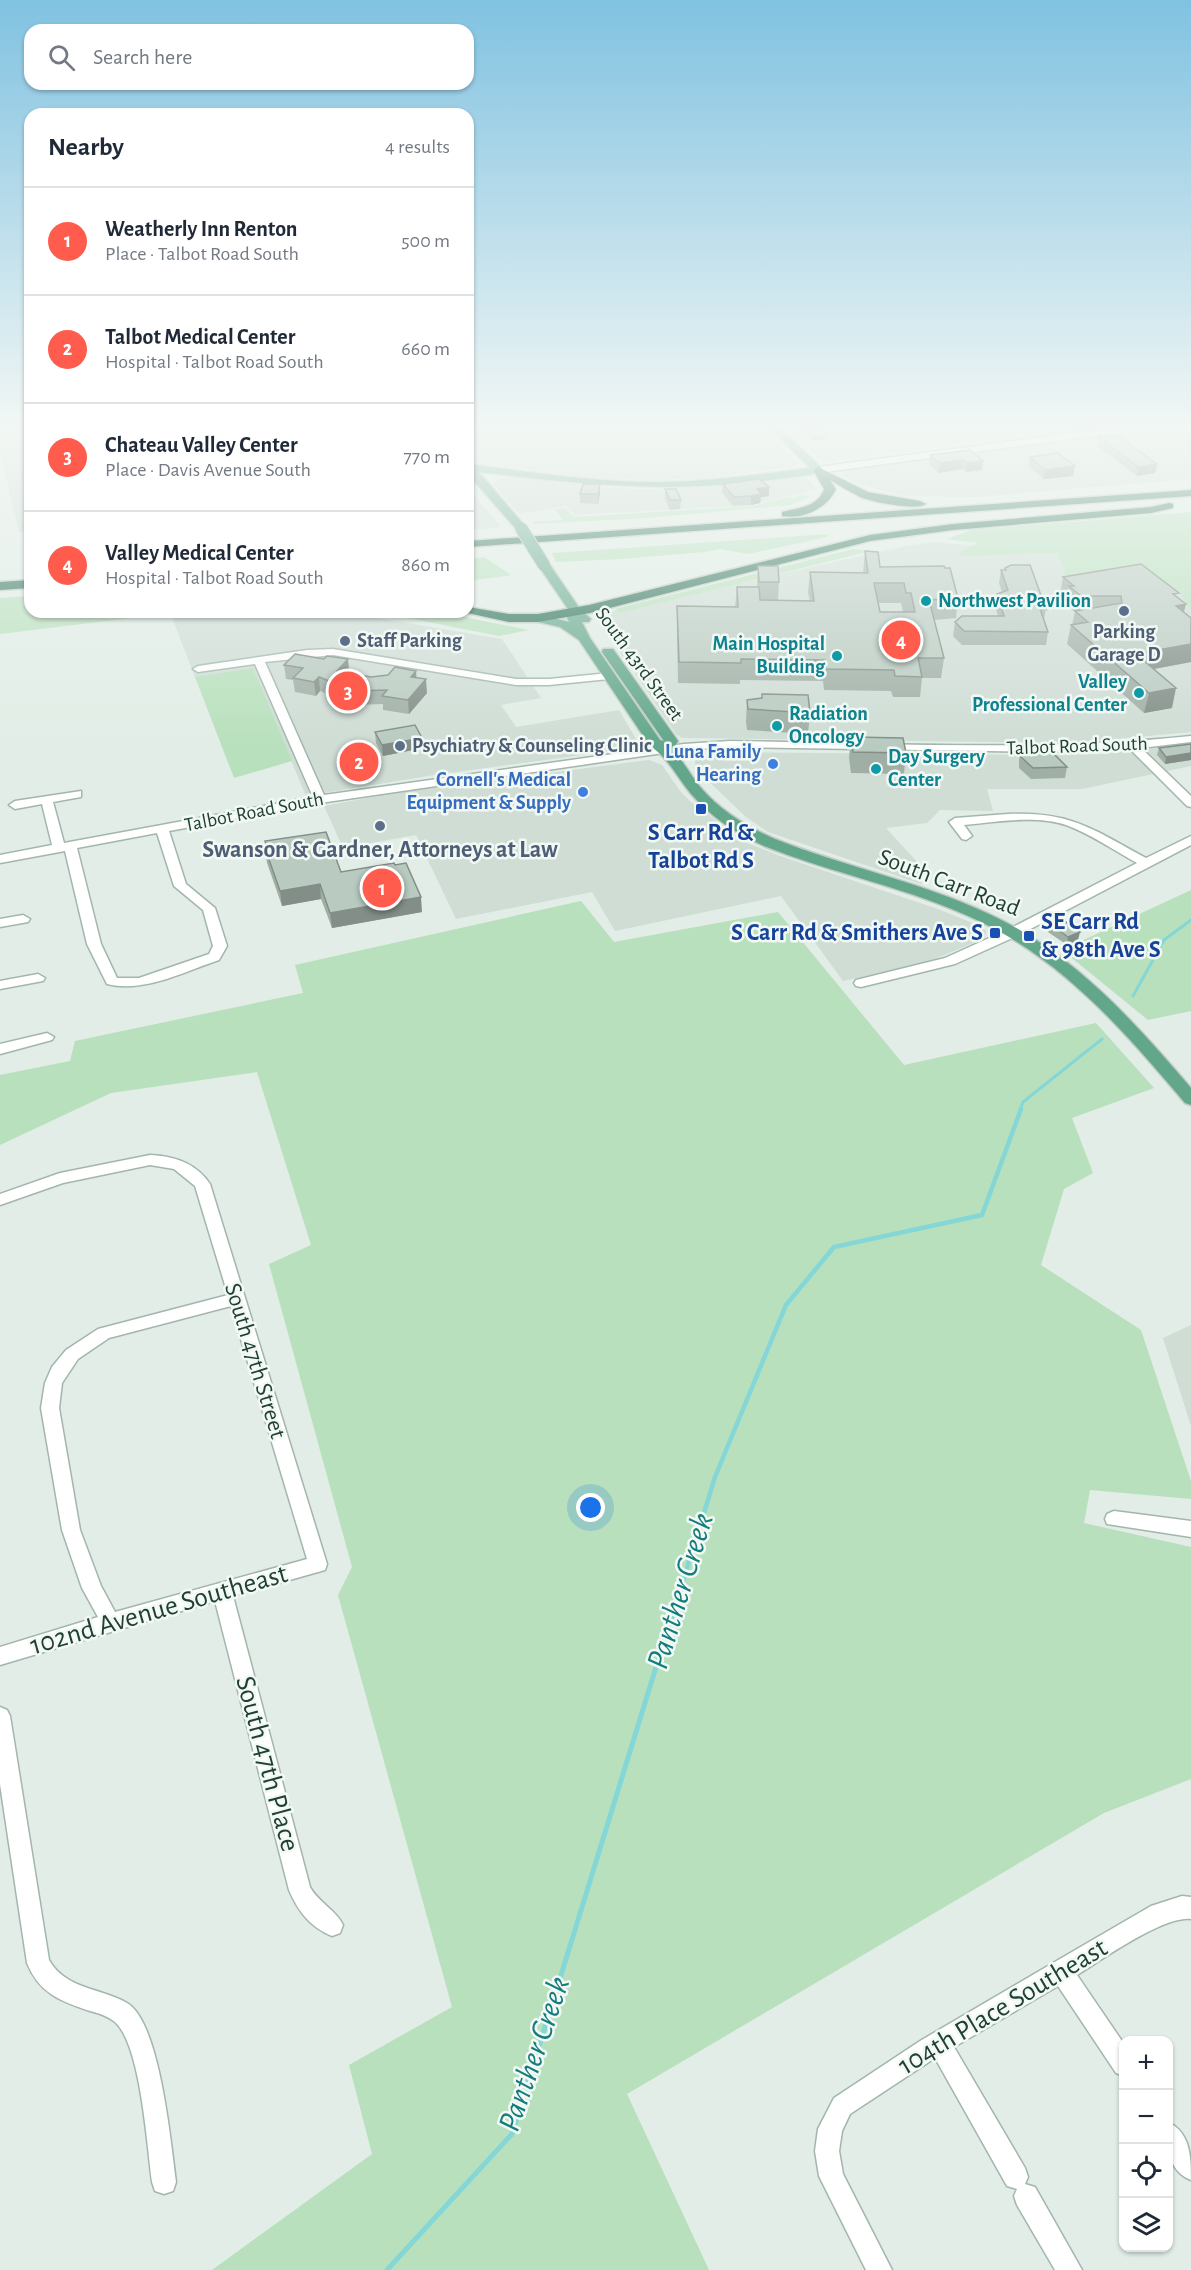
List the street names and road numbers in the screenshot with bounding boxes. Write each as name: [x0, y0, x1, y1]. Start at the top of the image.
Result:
street label: South 43rd Street: [591, 604, 687, 725]
street label: Talbot Road South: [1006, 734, 1148, 758]
street label: Talbot Road South: [183, 789, 325, 835]
street label: South Carr Road: [875, 845, 1023, 921]
street label: South 47th Street: [220, 1280, 290, 1442]
street label: 102nd Avenue Southeast: [27, 1560, 291, 1660]
street label: South 47th Place: [230, 1673, 304, 1855]
street label: 104th Place Southeast: [894, 1934, 1112, 2080]

